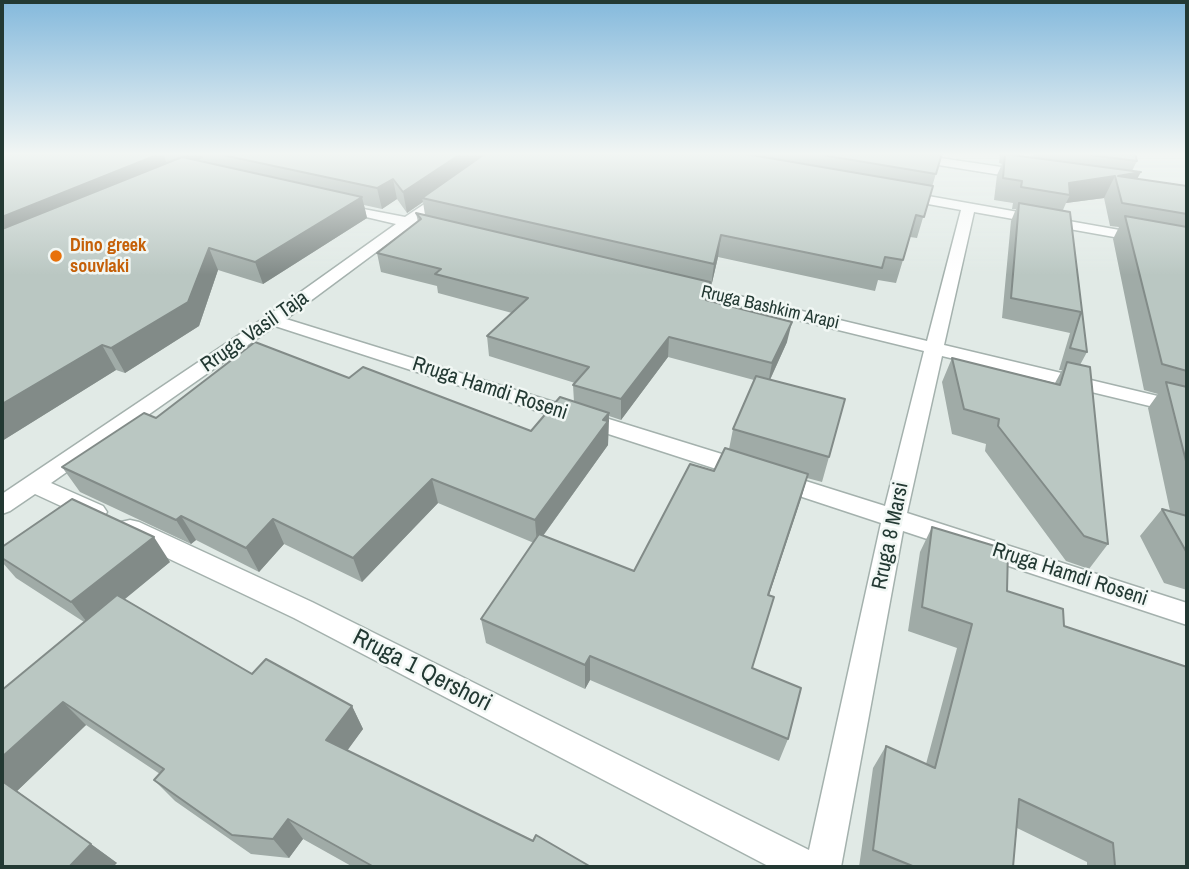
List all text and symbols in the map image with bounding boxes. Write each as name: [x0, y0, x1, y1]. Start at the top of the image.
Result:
place label: Dino greek souvlaki: [70, 235, 146, 278]
marker: Dino greek souvlaki: [48, 248, 64, 264]
street label: Rruga Bashkim Arapi: [699, 282, 841, 334]
street label: Rruga Vasil Taja: [196, 286, 314, 378]
street label: Rruga Hamdi Roseni: [409, 352, 571, 426]
street label: Rruga 8 Marsi: [867, 480, 915, 592]
street label: Rruga Hamdi Roseni: [989, 538, 1151, 612]
street label: Rruga 1 Qershori: [348, 624, 496, 718]

